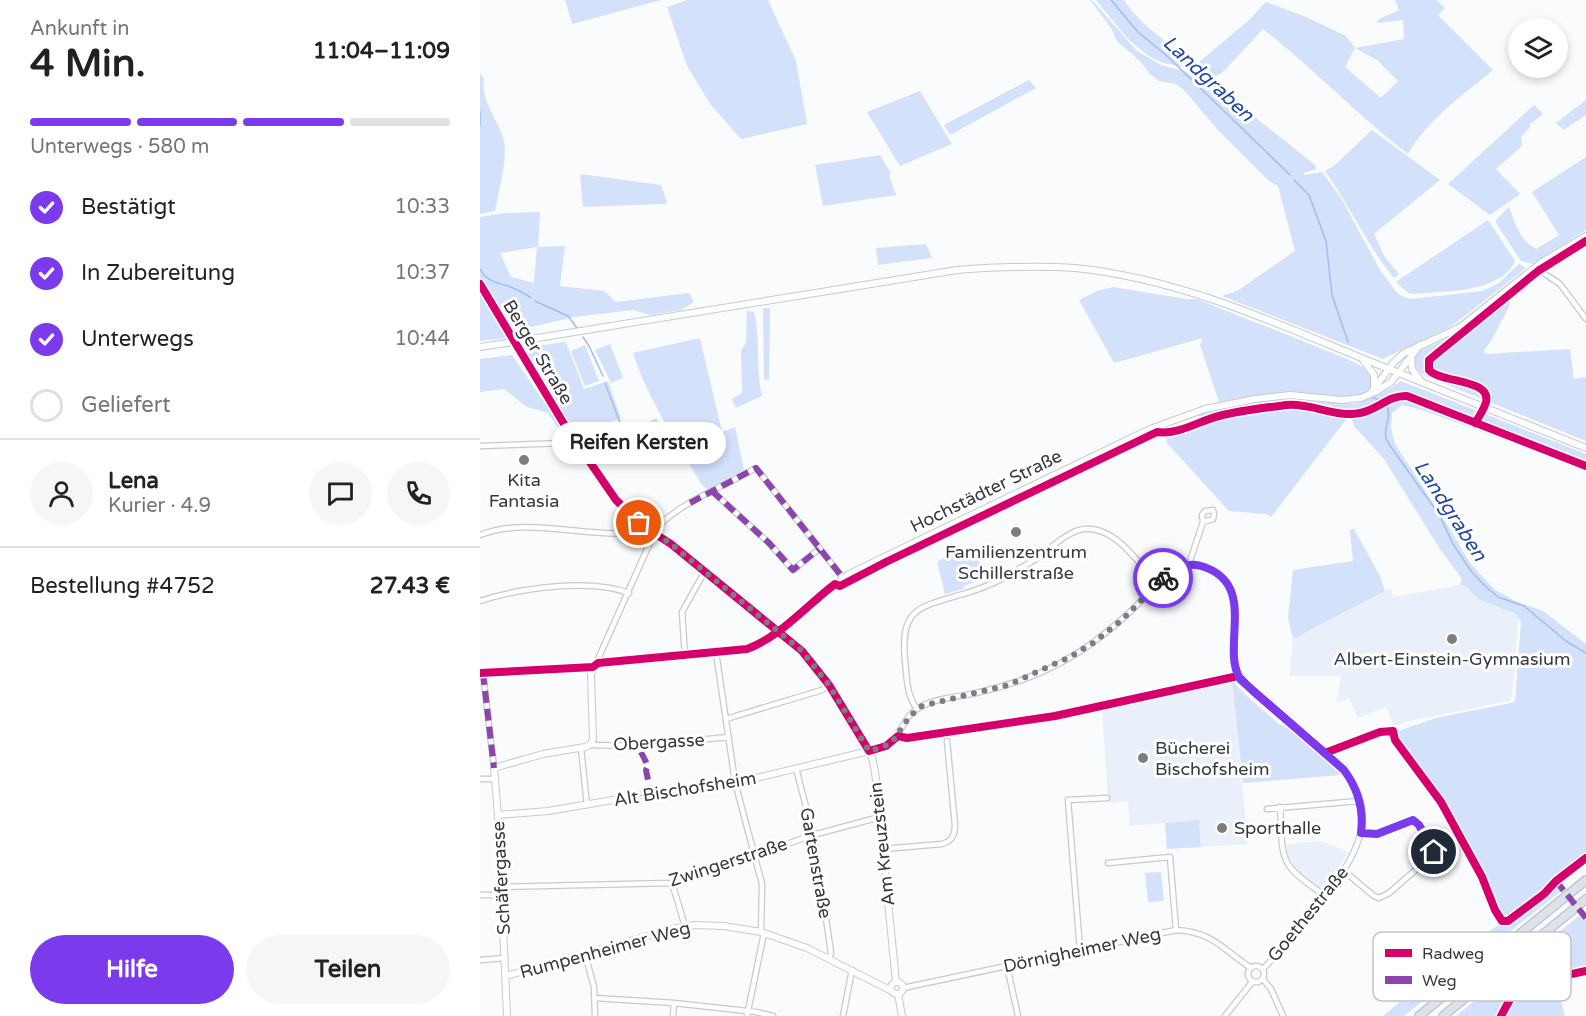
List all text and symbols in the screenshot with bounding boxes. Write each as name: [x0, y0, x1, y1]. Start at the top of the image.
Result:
text: Ankunft in: [30, 17, 129, 41]
map controls: [1508, 18, 1568, 78]
button: layers: [1508, 18, 1568, 78]
water label: Landgraben: [1158, 31, 1259, 128]
text: 11:04–11:09: [313, 38, 450, 64]
text: 4 Min.: [30, 40, 146, 87]
text: Unterwegs · 580 m: [30, 135, 209, 159]
icon: check: [30, 191, 63, 224]
text: Bestätigt: [81, 194, 176, 220]
text: 10:33: [395, 195, 450, 219]
icon: check: [30, 257, 63, 290]
text: In Zubereitung: [81, 260, 235, 286]
text: 10:37: [395, 261, 450, 285]
street label: Berger Straße: [498, 296, 578, 408]
icon: check: [30, 323, 63, 356]
text: Unterwegs: [81, 326, 194, 352]
text: 10:44: [395, 327, 450, 351]
text: Geliefert: [81, 392, 171, 418]
callout: Reifen Kersten: [552, 421, 726, 463]
text: Reifen Kersten: [569, 431, 709, 455]
street label: Hochstädter Straße: [907, 445, 1065, 537]
marker: Kita Fantasia: [517, 453, 531, 467]
water label: Landgraben: [1409, 456, 1492, 567]
button: person: [30, 462, 93, 525]
button: chat: [309, 462, 372, 525]
button: phone: [387, 462, 450, 525]
text: Lena: [108, 468, 159, 494]
place label: Kita Fantasia: [489, 469, 559, 512]
text: Kurier · 4.9: [108, 494, 211, 518]
pin: [613, 497, 664, 548]
icon: bag: [622, 506, 655, 539]
marker: Familienzentrum Schillerstraße: [1009, 525, 1023, 539]
place label: Familienzentrum Schillerstraße: [945, 541, 1087, 584]
courier: [1133, 548, 1193, 608]
icon: bike: [1147, 562, 1180, 595]
text: Bestellung #4752: [30, 573, 215, 599]
text: 27.43 €: [370, 573, 450, 599]
marker: Albert-Einstein-Gymnasium: [1445, 632, 1459, 646]
place label: Albert-Einstein-Gymnasium: [1333, 648, 1571, 670]
street label: Obergasse: [613, 729, 705, 755]
place label: Bücherei Bischofsheim: [1155, 737, 1270, 780]
marker: Bücherei Bischofsheim: [1136, 751, 1150, 765]
street label: Alt Bischofsheim: [612, 767, 758, 811]
street label: Am Kreuzstein: [865, 781, 899, 907]
street label: Gartenstraße: [795, 806, 837, 920]
place label: Sporthalle: [1234, 817, 1321, 839]
street label: Schäfergasse: [487, 821, 515, 935]
marker: Sporthalle: [1215, 821, 1229, 835]
pin: [1408, 826, 1459, 877]
street label: Zwingerstraße: [666, 833, 790, 891]
icon: home: [1417, 835, 1450, 868]
street label: Goethestraße: [1263, 862, 1353, 966]
street label: Rumpenheimer Weg: [517, 917, 693, 983]
street label: Dörnigheimer Weg: [1001, 923, 1163, 977]
legend: [1373, 932, 1571, 1001]
button: Hilfe: [30, 935, 234, 1004]
button: Teilen: [246, 935, 450, 1004]
text: Radweg: [1422, 944, 1484, 964]
text: Weg: [1422, 971, 1457, 991]

